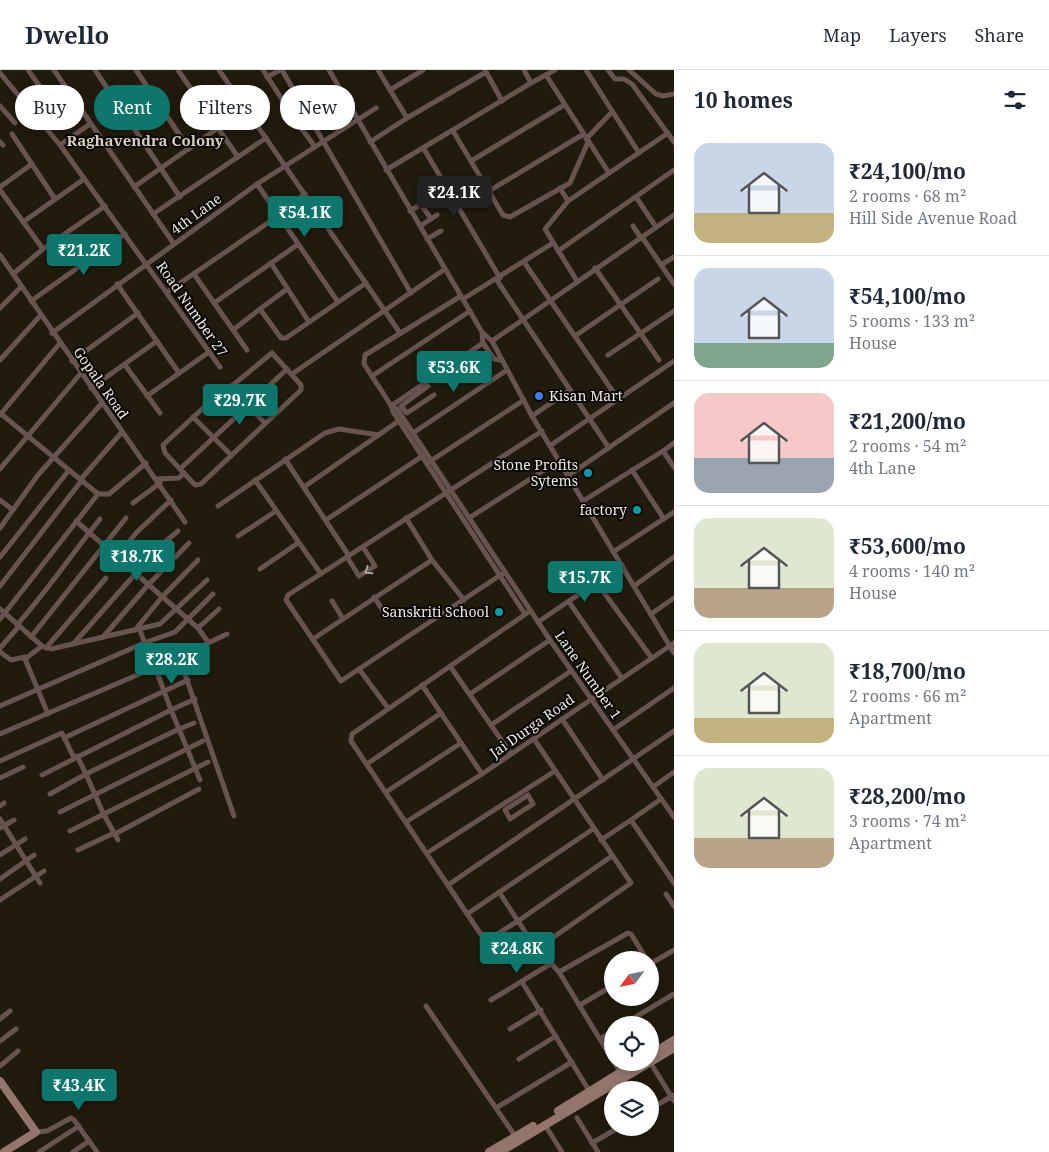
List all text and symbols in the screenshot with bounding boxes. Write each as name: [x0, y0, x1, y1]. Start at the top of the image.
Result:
text: Dwello: [25, 18, 109, 51]
text: Map: [823, 23, 861, 47]
text: Layers: [889, 23, 947, 47]
text: Share: [975, 23, 1024, 47]
chip: Buy: [15, 85, 84, 130]
chip: Rent: [94, 85, 170, 130]
chip: Filters: [180, 85, 270, 130]
chip: New: [280, 85, 355, 130]
text: 10 homes: [694, 86, 793, 114]
icon: filters: [1001, 86, 1029, 114]
district label: Raghavendra Colony: [66, 130, 224, 150]
text: ₹24,100/mo: [849, 157, 966, 185]
icon: home: [734, 163, 794, 223]
pin: ₹24.1K: [413, 176, 495, 218]
text: ₹24.1K: [428, 181, 480, 203]
text: 2 rooms · 68 m²: [849, 185, 966, 207]
street label: 4th Lane: [166, 189, 225, 238]
pin: ₹54.1K: [264, 196, 346, 238]
text: ₹54.1K: [279, 201, 331, 223]
text: Hill Side Avenue Road: [849, 207, 1017, 229]
pin: ₹21.2K: [43, 234, 125, 276]
text: ₹21.2K: [58, 239, 110, 261]
street label: Road Number 27: [152, 257, 232, 360]
text: ₹54,100/mo: [849, 282, 966, 310]
icon: home: [734, 288, 794, 348]
text: 5 rooms · 133 m²: [849, 310, 975, 332]
text: House: [849, 332, 897, 354]
street label: Gopala Road: [69, 343, 134, 423]
pin: ₹53.6K: [413, 350, 495, 393]
text: ₹53.6K: [428, 356, 480, 378]
pin: ₹29.7K: [199, 384, 281, 426]
place label: Kisan Mart: [549, 386, 623, 405]
text: ₹29.7K: [214, 389, 266, 411]
marker: Kisan Mart: [533, 390, 545, 402]
text: ₹21,200/mo: [849, 407, 966, 435]
icon: home: [734, 413, 794, 473]
text: 2 rooms · 54 m²: [849, 435, 966, 457]
place label: Stone Profits Sytems: [494, 455, 578, 490]
text: 4th Lane: [849, 457, 916, 479]
marker: Stone Profits Sytems: [582, 467, 594, 479]
place label: factory: [580, 500, 627, 519]
marker: factory: [631, 504, 643, 516]
text: ₹53,600/mo: [849, 532, 966, 560]
icon: home: [734, 538, 794, 598]
pin: ₹18.7K: [96, 540, 178, 582]
text: ₹18.7K: [111, 545, 163, 567]
pin: ₹15.7K: [544, 560, 626, 603]
text: 4 rooms · 140 m²: [849, 560, 975, 582]
one-way arrow: [364, 565, 373, 574]
text: ₹15.7K: [559, 566, 611, 588]
text: House: [849, 582, 897, 604]
place label: Sanskriti School: [382, 602, 490, 621]
marker: Sanskriti School: [493, 606, 505, 618]
street label: Lane Number 1: [551, 627, 626, 723]
pin: ₹28.2K: [131, 642, 213, 685]
text: ₹28.2K: [146, 648, 198, 670]
text: ₹18,700/mo: [849, 657, 966, 685]
icon: home: [734, 663, 794, 723]
text: 2 rooms · 66 m²: [849, 685, 966, 707]
street label: Jai Durga Road: [485, 689, 578, 762]
text: Apartment: [849, 707, 932, 729]
text: ₹28,200/mo: [849, 782, 966, 810]
icon: home: [734, 788, 794, 848]
text: 3 rooms · 74 m²: [849, 810, 966, 832]
text: Apartment: [849, 832, 932, 854]
pin: ₹24.8K: [476, 932, 558, 974]
text: ₹24.8K: [491, 937, 543, 959]
north arrow: [604, 951, 659, 1006]
map controls: [604, 951, 659, 1136]
button: locate: [604, 1016, 659, 1071]
pin: ₹43.4K: [38, 1068, 120, 1111]
text: ₹43.4K: [53, 1074, 105, 1096]
button: layers: [604, 1081, 659, 1136]

